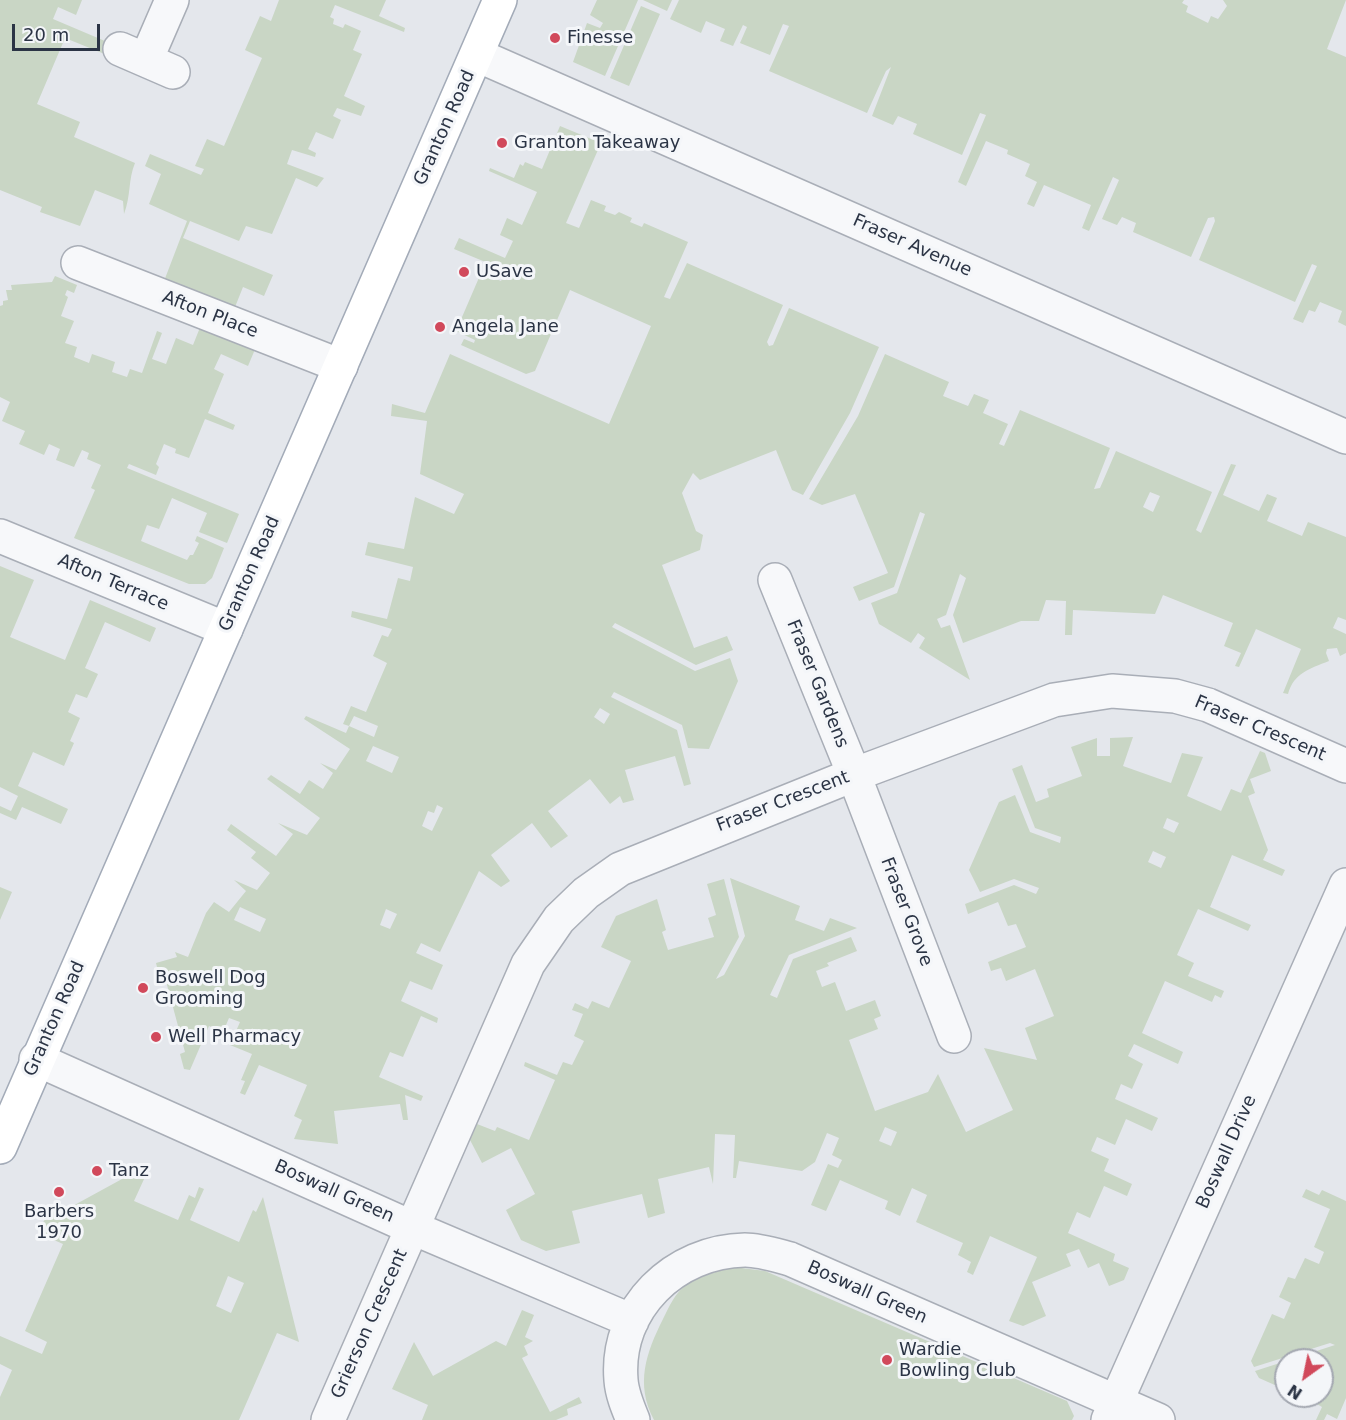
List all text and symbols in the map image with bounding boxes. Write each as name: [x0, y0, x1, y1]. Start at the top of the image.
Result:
scale bar: [15, 12, 104, 50]
text: 20 m: [23, 24, 69, 45]
place label: Finesse: [567, 27, 633, 49]
marker: Finesse: [548, 31, 562, 45]
street label: Granton Road: [410, 67, 480, 189]
place label: Granton Takeaway: [514, 132, 680, 154]
marker: Granton Takeaway: [495, 136, 509, 150]
street label: Fraser Avenue: [849, 210, 975, 282]
place label: USave: [476, 261, 533, 283]
marker: USave: [457, 265, 471, 279]
street label: Afton Place: [159, 287, 261, 343]
place label: Angela Jane: [452, 316, 559, 338]
marker: Angela Jane: [433, 320, 447, 334]
street label: Granton Road: [215, 513, 285, 635]
street label: Afton Terrace: [54, 550, 172, 616]
street label: Fraser Gardens: [781, 617, 853, 751]
street label: Fraser Crescent: [1191, 692, 1329, 766]
street label: Fraser Crescent: [714, 767, 852, 837]
street label: Fraser Grove: [875, 855, 937, 969]
street label: Granton Road: [20, 958, 90, 1080]
place label: Boswell Dog Grooming: [155, 967, 266, 1010]
marker: Boswell Dog Grooming: [136, 981, 150, 995]
place label: Well Pharmacy: [168, 1026, 301, 1048]
marker: Well Pharmacy: [149, 1030, 163, 1044]
street label: Boswall Drive: [1192, 1092, 1262, 1212]
street label: Boswall Green: [271, 1156, 397, 1228]
place label: Tanz: [109, 1160, 149, 1182]
marker: Tanz: [90, 1164, 104, 1178]
marker: Barbers 1970: [52, 1185, 66, 1199]
place label: Barbers 1970: [24, 1201, 94, 1244]
street label: Grierson Crescent: [327, 1246, 413, 1402]
street label: Boswall Green: [804, 1257, 930, 1329]
place label: Wardie Bowling Club: [899, 1339, 1016, 1382]
north arrow: [1274, 1348, 1334, 1408]
marker: Wardie Bowling Club: [880, 1353, 894, 1367]
text: N: [1284, 1380, 1306, 1403]

